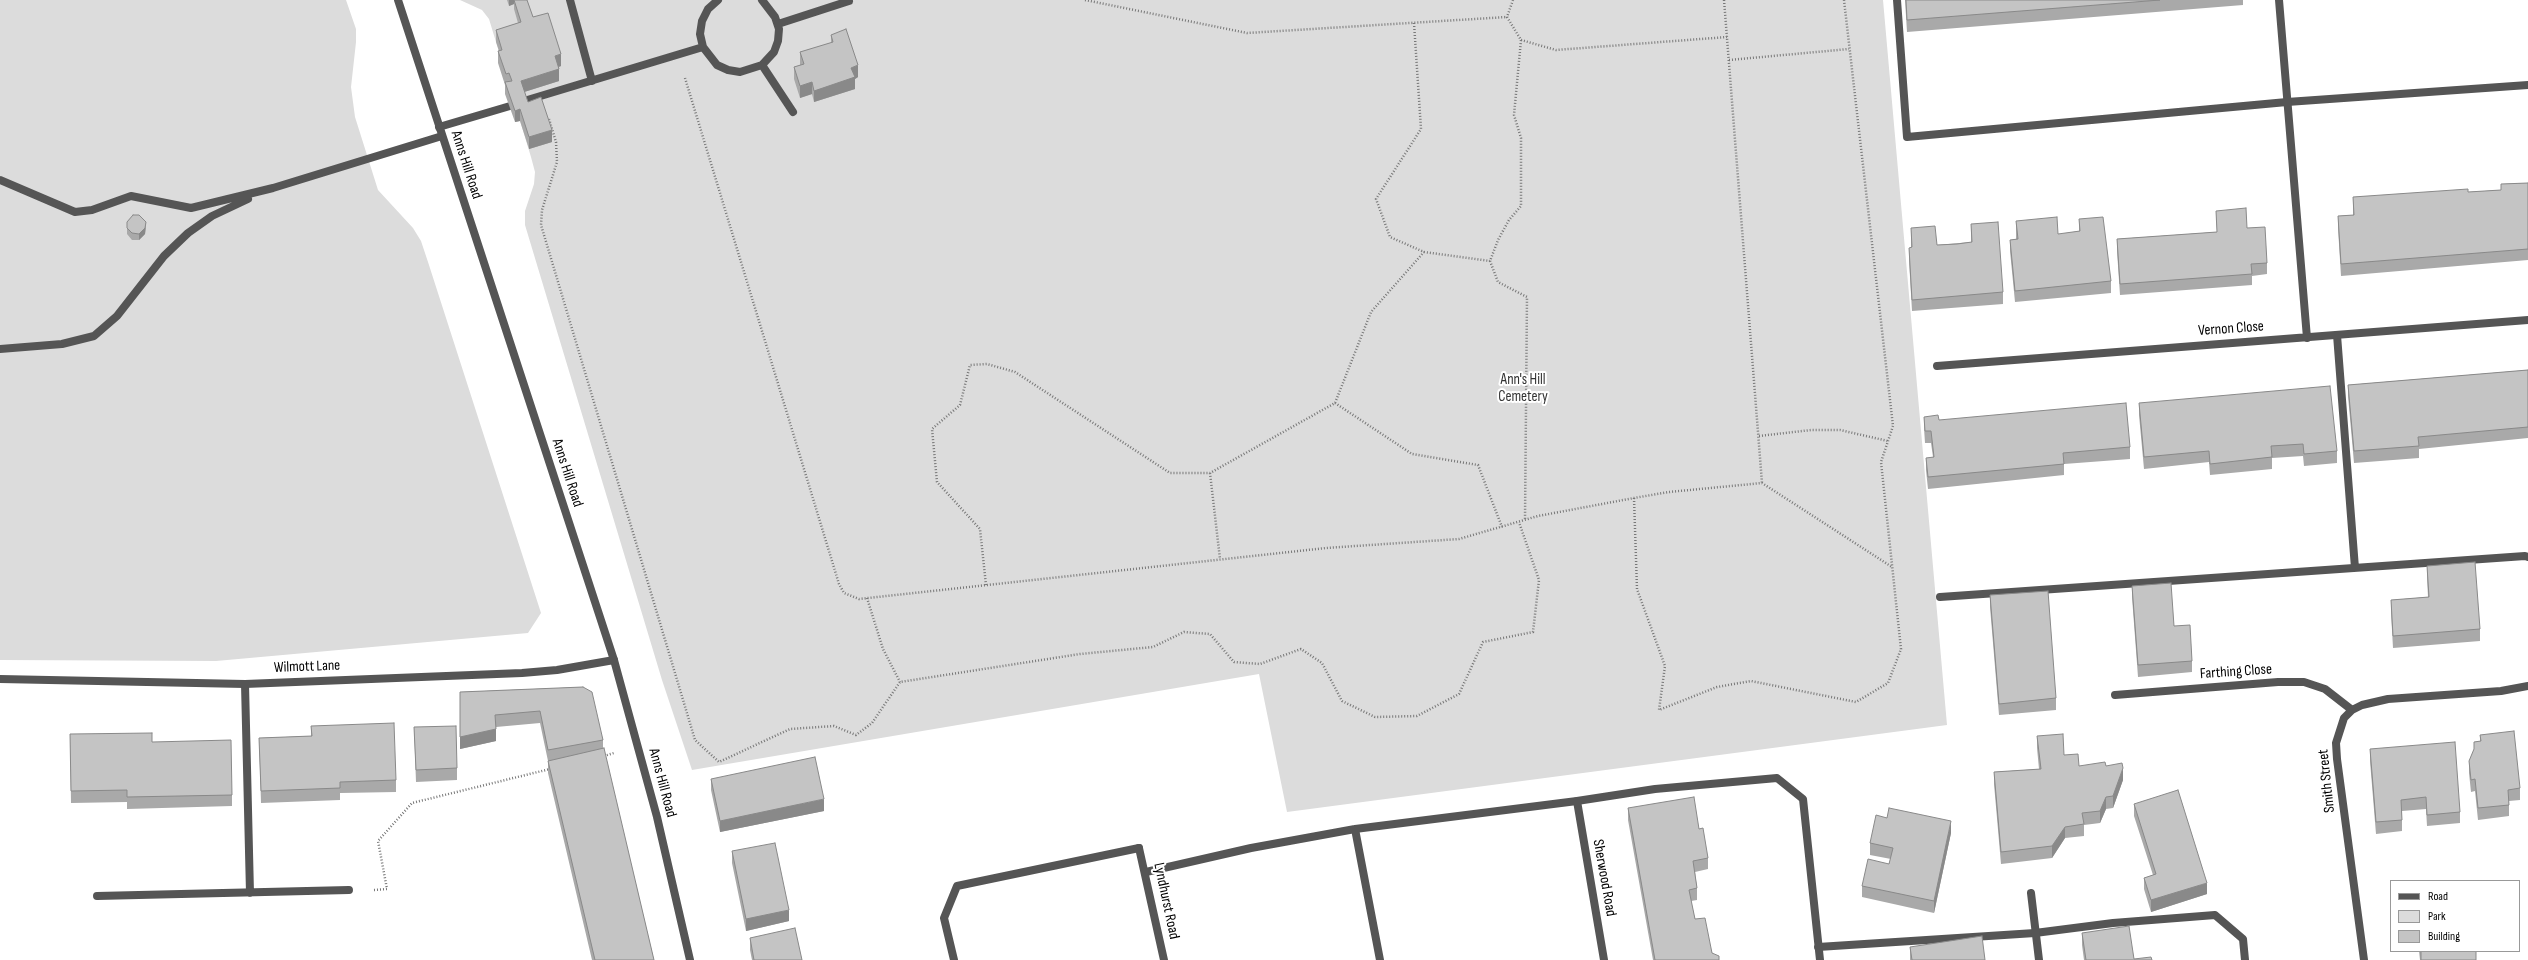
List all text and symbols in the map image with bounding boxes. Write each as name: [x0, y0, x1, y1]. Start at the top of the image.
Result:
street label: Anns Hill Road: [447, 129, 485, 201]
street label: Vernon Close: [2198, 318, 2264, 340]
park label: Ann's Hill Cemetery: [1498, 371, 1548, 406]
street label: Anns Hill Road: [548, 437, 586, 509]
street label: Wilmott Lane: [273, 657, 341, 677]
street label: Farthing Close: [2199, 661, 2273, 683]
street label: Anns Hill Road: [644, 747, 680, 819]
street label: Smith Street: [2315, 748, 2339, 814]
street label: Sherwood Road: [1588, 838, 1620, 918]
street label: Lyndhurst Road: [1149, 861, 1183, 941]
legend: [2390, 880, 2520, 952]
text: Road: [2428, 889, 2448, 904]
text: Park: [2428, 909, 2446, 924]
text: Building: [2428, 929, 2460, 944]

